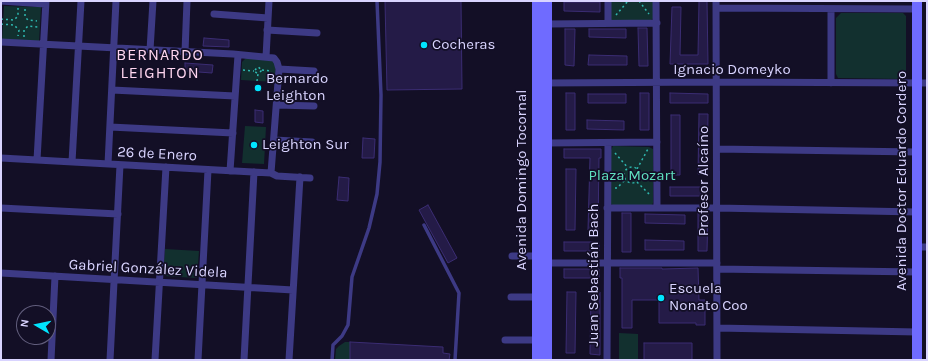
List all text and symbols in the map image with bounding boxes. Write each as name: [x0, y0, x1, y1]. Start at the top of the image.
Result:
place label: Cocheras: [432, 36, 495, 54]
marker: Cocheras: [419, 40, 429, 50]
district label: BERNARDO LEIGHTON: [116, 45, 204, 83]
street label: Ignacio Domeyko: [673, 61, 791, 79]
place label: Bernardo Leighton: [266, 70, 328, 105]
street label: Avenida Doctor Eduardo Cordero: [893, 71, 911, 291]
marker: Bernardo Leighton: [253, 83, 263, 93]
street label: Avenida Domingo Tocornal: [513, 89, 531, 271]
street label: Profesor Alcaíno: [695, 126, 713, 236]
place label: Leighton Sur: [262, 136, 349, 154]
marker: Leighton Sur: [249, 140, 259, 150]
street label: 26 de Enero: [117, 143, 197, 165]
park label: Plaza Mozart: [588, 167, 676, 185]
street label: Juan Sebastián Bach: [585, 203, 603, 347]
street label: Gabriel González Videla: [68, 256, 228, 282]
place label: Escuela Nonato Coo: [669, 280, 748, 315]
marker: Escuela Nonato Coo: [656, 293, 666, 303]
north arrow: [16, 305, 56, 345]
text: N: [18, 318, 32, 328]

